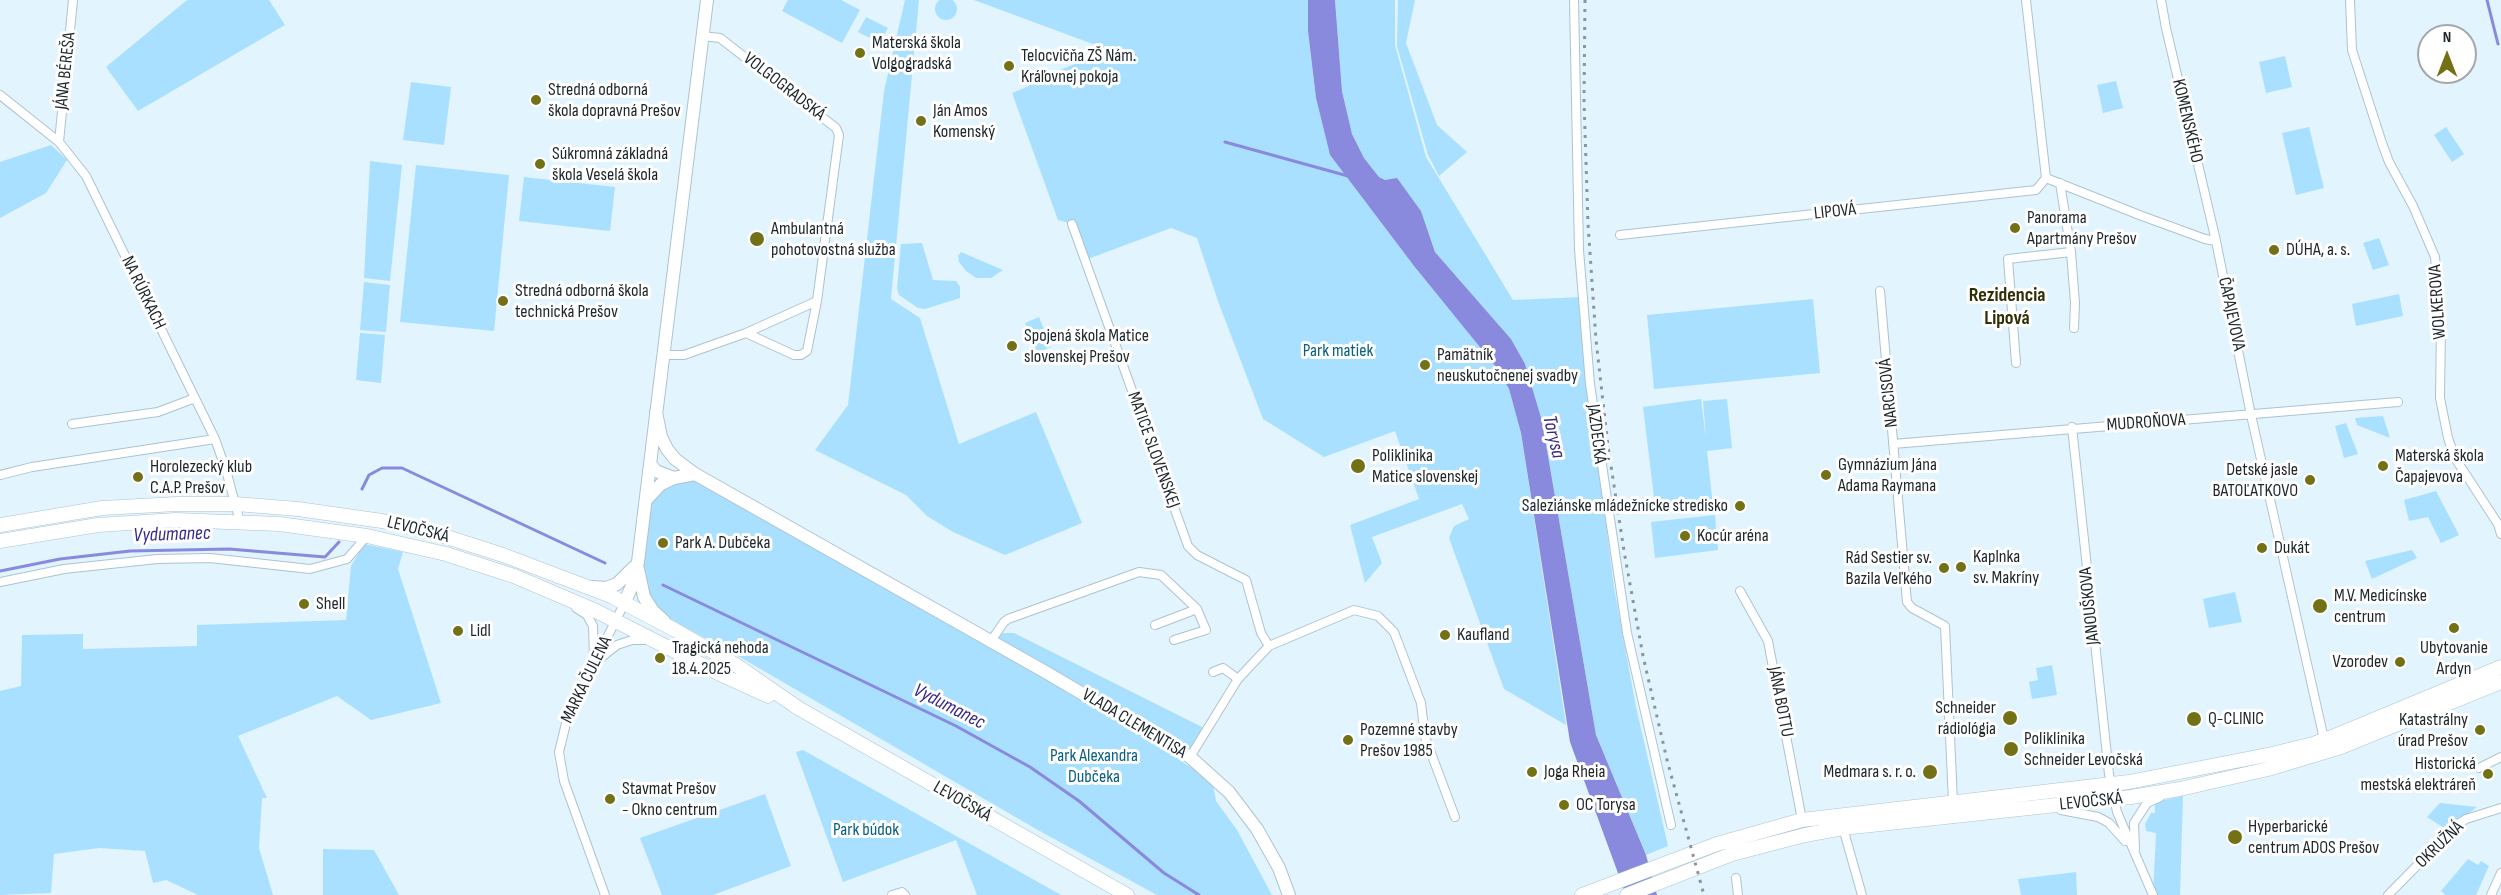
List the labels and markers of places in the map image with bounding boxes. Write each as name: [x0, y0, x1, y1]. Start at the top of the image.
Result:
place label: Materská škola Volgogradská: [872, 32, 961, 74]
place label: Telocvičňa ZŠ Nám. Kráľovnej pokoja: [1021, 45, 1136, 88]
marker: Materská škola Volgogradská: [853, 46, 867, 60]
marker: Telocvičňa ZŠ Nám. Kráľovnej pokoja: [1002, 59, 1016, 73]
place label: Stredná odborná škola dopravná Prešov: [548, 79, 681, 122]
marker: Stredná odborná škola dopravná Prešov: [529, 93, 543, 107]
place label: Ján Amos Komenský: [933, 100, 995, 142]
marker: Ján Amos Komenský: [914, 114, 928, 128]
place label: Súkromná základná škola Veselá škola: [552, 143, 668, 186]
marker: Súkromná základná škola Veselá škola: [533, 157, 547, 171]
place label: Panorama Apartmány Prešov: [2027, 207, 2137, 250]
place label: Ambulantná pohotovostná služba: [771, 218, 896, 260]
marker: Panorama Apartmány Prešov: [2008, 221, 2022, 235]
marker: Ambulantná pohotovostná služba: [748, 230, 766, 248]
place label: DÚHA, a. s.: [2286, 239, 2350, 261]
marker: DÚHA, a. s.: [2267, 243, 2281, 257]
place label: Stredná odborná škola technická Prešov: [515, 280, 649, 322]
marker: Stredná odborná škola technická Prešov: [496, 294, 510, 308]
place label: Spojená škola Matice slovenskej Prešov: [1024, 325, 1149, 368]
marker: Spojená škola Matice slovenskej Prešov: [1005, 339, 1019, 353]
place label: Pamätník neuskutočnenej svadby: [1437, 344, 1578, 386]
marker: Pamätník neuskutočnenej svadby: [1418, 358, 1432, 372]
place label: Poliklinika Matice slovenskej: [1372, 445, 1478, 488]
place label: Materská škola Čapajevova: [2395, 445, 2484, 488]
place label: Gymnázium Jána Adama Raymana: [1838, 454, 1937, 496]
place label: Horolezecký klub C.A.P. Prešov: [150, 456, 252, 498]
marker: Poliklinika Matice slovenskej: [1349, 457, 1367, 475]
place label: Detské jasle BATOĽATKOVO: [2213, 459, 2298, 502]
marker: Materská škola Čapajevova: [2376, 459, 2390, 473]
marker: Gymnázium Jána Adama Raymana: [1819, 468, 1833, 482]
marker: Horolezecký klub C.A.P. Prešov: [131, 470, 145, 484]
marker: Detské jasle BATOĽATKOVO: [2303, 473, 2317, 487]
place label: Saleziánske mládežnícke stredisko: [1522, 495, 1728, 517]
marker: Saleziánske mládežnícke stredisko: [1733, 499, 1747, 513]
place label: Kocúr aréna: [1697, 525, 1769, 547]
marker: Kocúr aréna: [1678, 529, 1692, 543]
place label: Park A. Dubčeka: [675, 532, 770, 554]
marker: Park A. Dubčeka: [656, 536, 670, 550]
place label: Dukát: [2274, 537, 2310, 559]
marker: Dukát: [2255, 541, 2269, 555]
place label: Kaplnka sv. Makríny: [1973, 546, 2039, 588]
place label: Rád Sestier sv. Bazila Veľkého: [1845, 547, 1932, 590]
marker: Kaplnka sv. Makríny: [1954, 560, 1968, 574]
marker: Rád Sestier sv. Bazila Veľkého: [1937, 561, 1951, 575]
place label: M.V. Medicínske centrum: [2334, 585, 2427, 628]
place label: Shell: [316, 593, 345, 615]
marker: Shell: [297, 597, 311, 611]
marker: M.V. Medicínske centrum: [2311, 597, 2329, 615]
place label: Lidl: [470, 620, 491, 642]
marker: Ubytovanie Ardyn: [2447, 621, 2461, 635]
marker: Lidl: [451, 624, 465, 638]
place label: Kaufland: [1457, 624, 1510, 646]
marker: Kaufland: [1438, 628, 1452, 642]
place label: Tragická nehoda 18.4.2025: [672, 637, 769, 680]
place label: Ubytovanie Ardyn: [2420, 637, 2488, 680]
marker: Tragická nehoda 18.4.2025: [653, 651, 667, 665]
place label: Vzorodev: [2332, 651, 2388, 673]
marker: Vzorodev: [2393, 655, 2407, 669]
place label: Schneider rádiológia: [1935, 697, 1996, 740]
place label: Q-CLINIC: [2208, 708, 2264, 730]
marker: Schneider rádiológia: [2001, 709, 2019, 727]
place label: Katastrálny úrad Prešov: [2398, 709, 2468, 752]
marker: Q-CLINIC: [2185, 710, 2203, 728]
place label: Pozemné stavby Prešov 1985: [1360, 719, 1458, 762]
marker: Katastrálny úrad Prešov: [2473, 723, 2487, 737]
place label: Poliklinika Schneider Levočská: [2024, 728, 2143, 771]
marker: Pozemné stavby Prešov 1985: [1341, 733, 1355, 747]
marker: Poliklinika Schneider Levočská: [2002, 740, 2020, 758]
place label: Historická mestská elektráreň: [2360, 753, 2476, 795]
place label: Joga Rheia: [1544, 761, 1605, 783]
place label: Medmara s. r. o.: [1824, 761, 1916, 783]
marker: Medmara s. r. o.: [1921, 763, 1939, 781]
marker: Joga Rheia: [1525, 765, 1539, 779]
marker: Historická mestská elektráreň: [2481, 767, 2495, 781]
place label: Stavmat Prešov - Okno centrum: [622, 778, 717, 820]
marker: Stavmat Prešov - Okno centrum: [603, 792, 617, 806]
place label: OC Torysa: [1576, 794, 1636, 816]
marker: OC Torysa: [1557, 798, 1571, 812]
place label: Hyperbarické centrum ADOS Prešov: [2248, 816, 2379, 858]
marker: Hyperbarické centrum ADOS Prešov: [2226, 828, 2244, 846]

